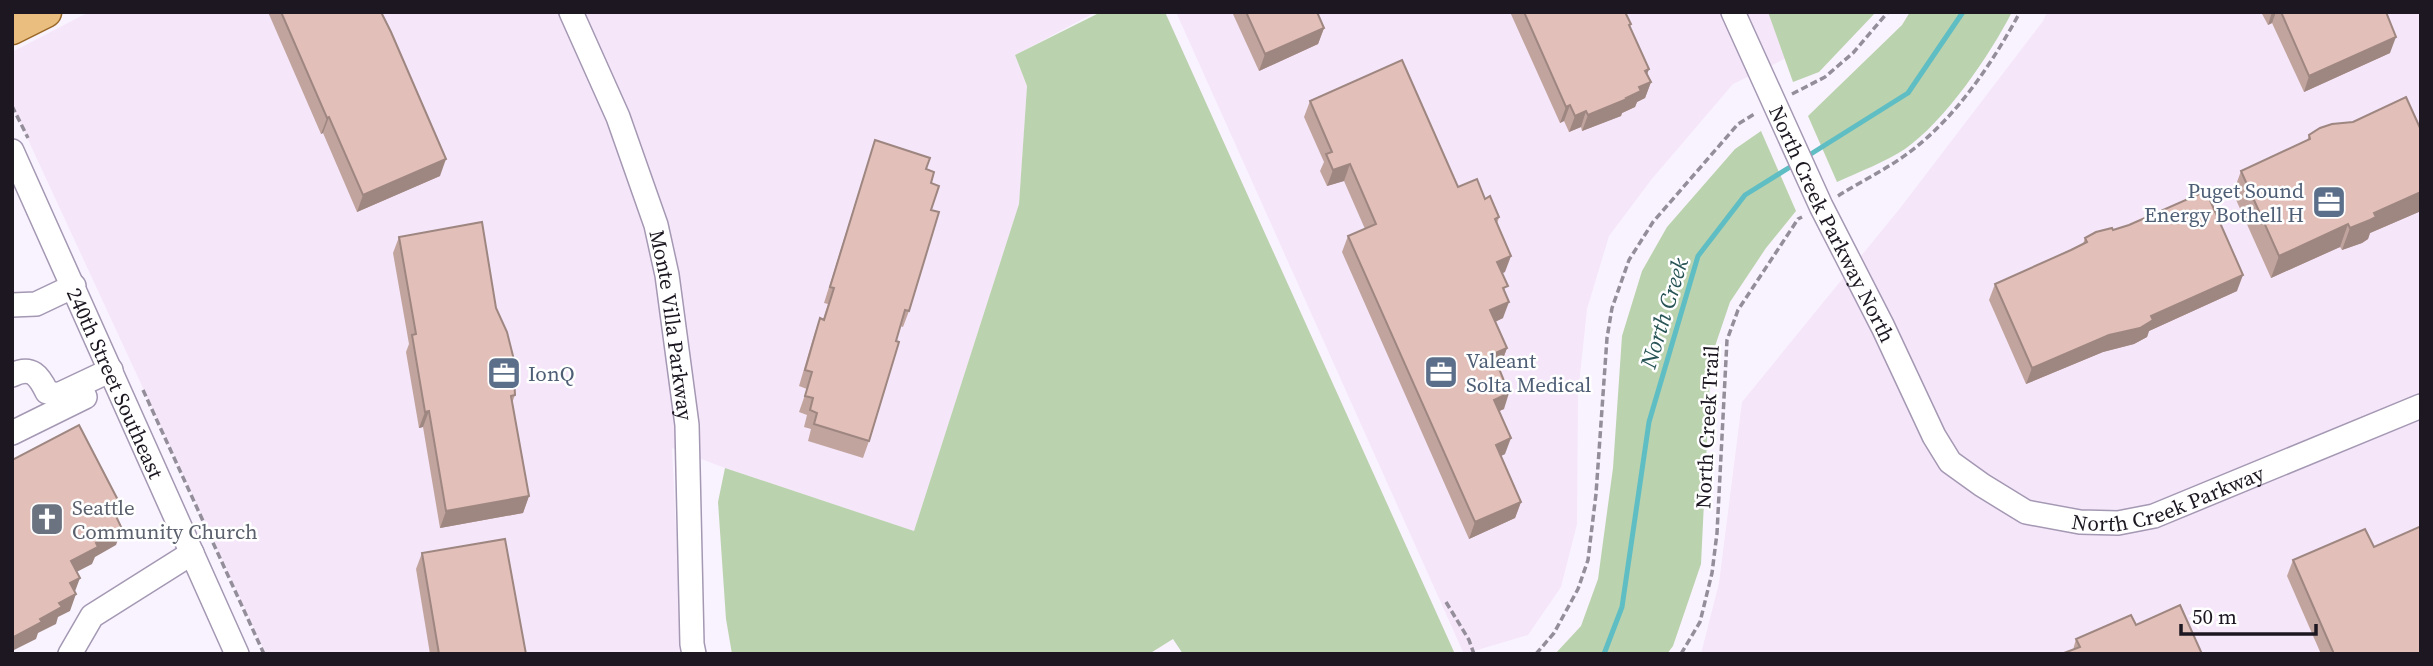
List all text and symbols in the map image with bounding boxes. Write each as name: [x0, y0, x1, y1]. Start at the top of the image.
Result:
street label: North Creek Parkway North: [1763, 101, 1903, 347]
place label: Puget Sound Energy Bothell H: [2144, 176, 2304, 229]
office icon: Puget Sound Energy Bothell H: [2310, 183, 2348, 221]
street label: Monte Villa Parkway: [643, 227, 701, 422]
water label: North Creek: [1632, 254, 1696, 373]
street label: 240th Street Southeast: [60, 283, 171, 483]
street label: North Creek Trail: [1688, 345, 1726, 509]
place label: Valeant Solta Medical: [1466, 346, 1591, 399]
office icon: Valeant Solta Medical: [1422, 353, 1460, 391]
office icon: IonQ: [485, 354, 523, 392]
place label: IonQ: [528, 359, 574, 388]
street label: North Creek Parkway: [2070, 458, 2268, 538]
place label: Seattle Community Church: [72, 493, 258, 546]
church icon: Seattle Community Church: [28, 500, 66, 538]
scale bar: [2181, 592, 2316, 636]
text: 50 m: [2192, 602, 2237, 631]

